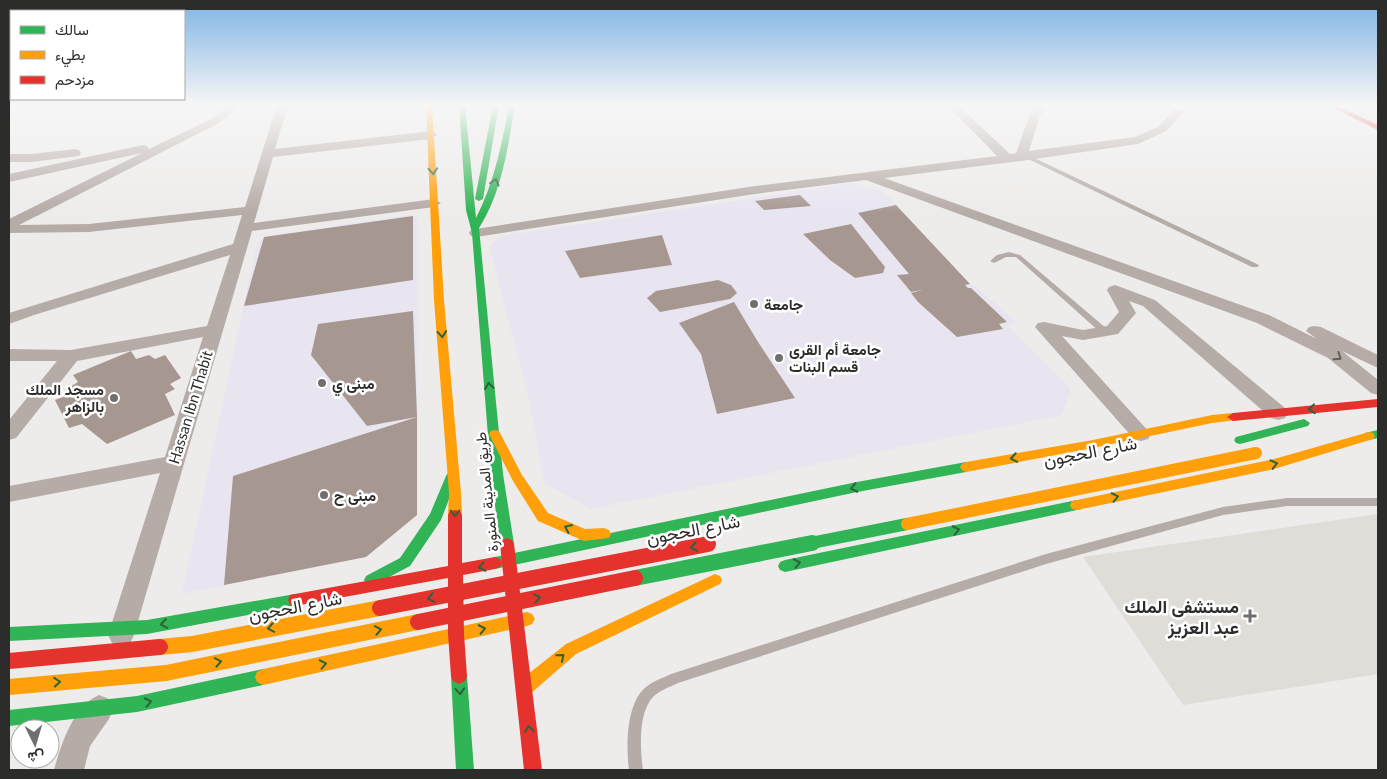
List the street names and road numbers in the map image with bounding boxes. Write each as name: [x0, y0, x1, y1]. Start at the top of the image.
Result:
street label: Hassan Ibn Thabit: [164, 348, 216, 466]
street label: طريق المدينة المنورة: [471, 431, 503, 553]
street label: شارع الحجون: [1041, 431, 1139, 473]
street label: شارع الحجون: [644, 509, 742, 551]
street label: شارع الحجون: [246, 586, 344, 628]

